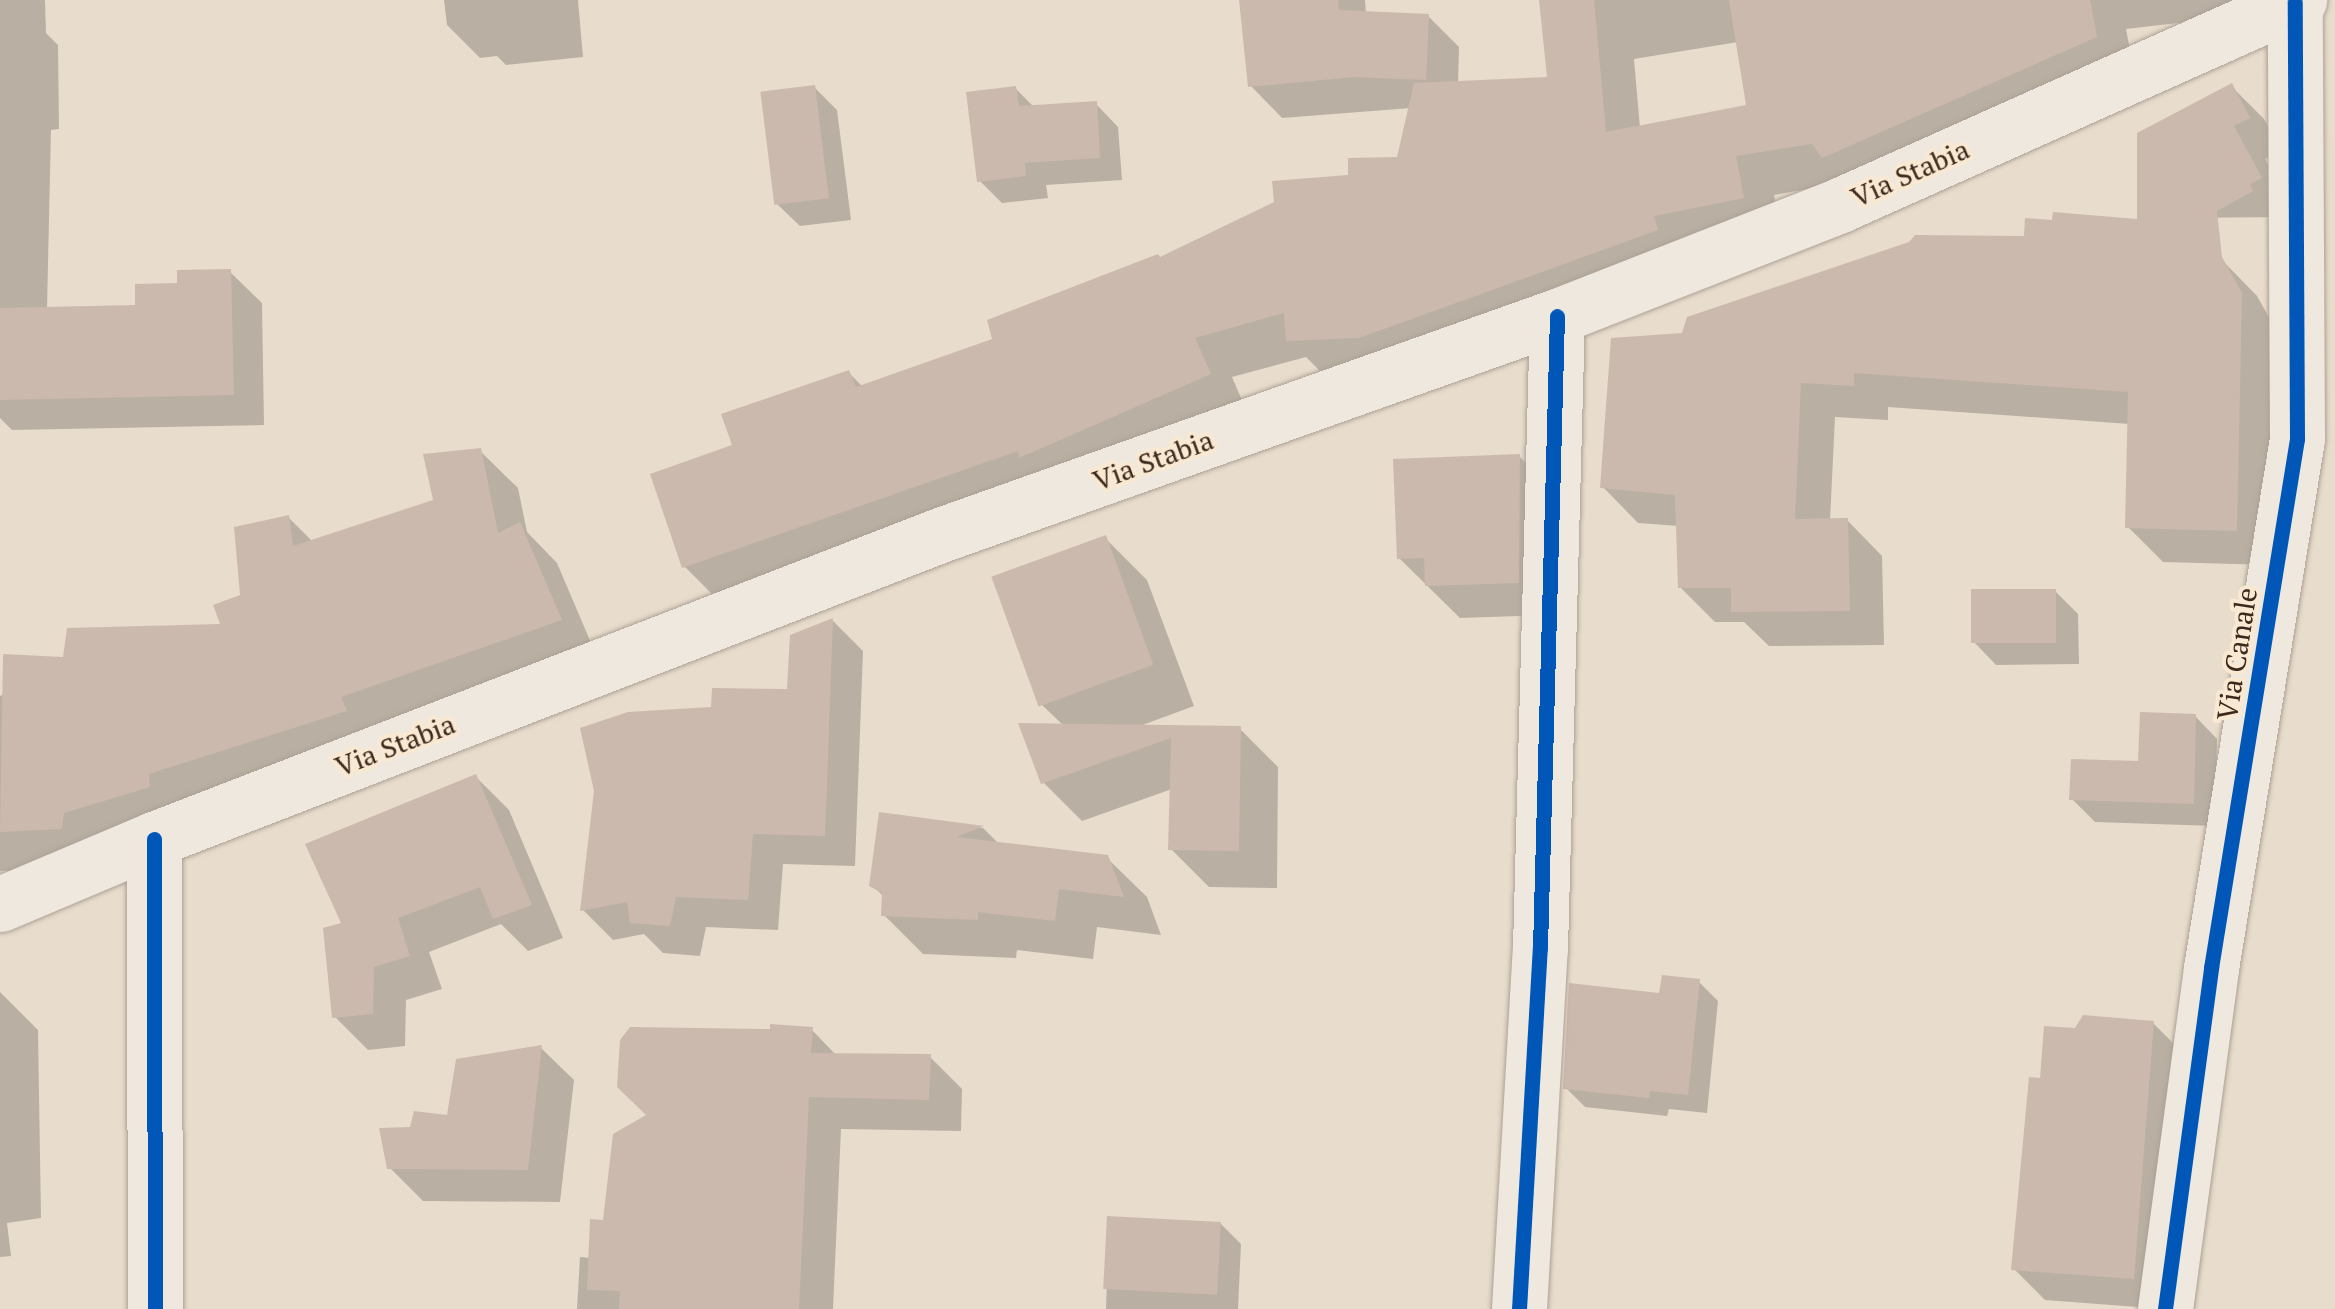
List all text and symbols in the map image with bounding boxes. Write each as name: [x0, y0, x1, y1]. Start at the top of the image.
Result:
street label: Via Stabia: [1846, 132, 1974, 214]
street label: Via Stabia: [1088, 423, 1218, 497]
street label: Via Canale: [2210, 585, 2264, 723]
street label: Via Stabia: [330, 707, 460, 783]

